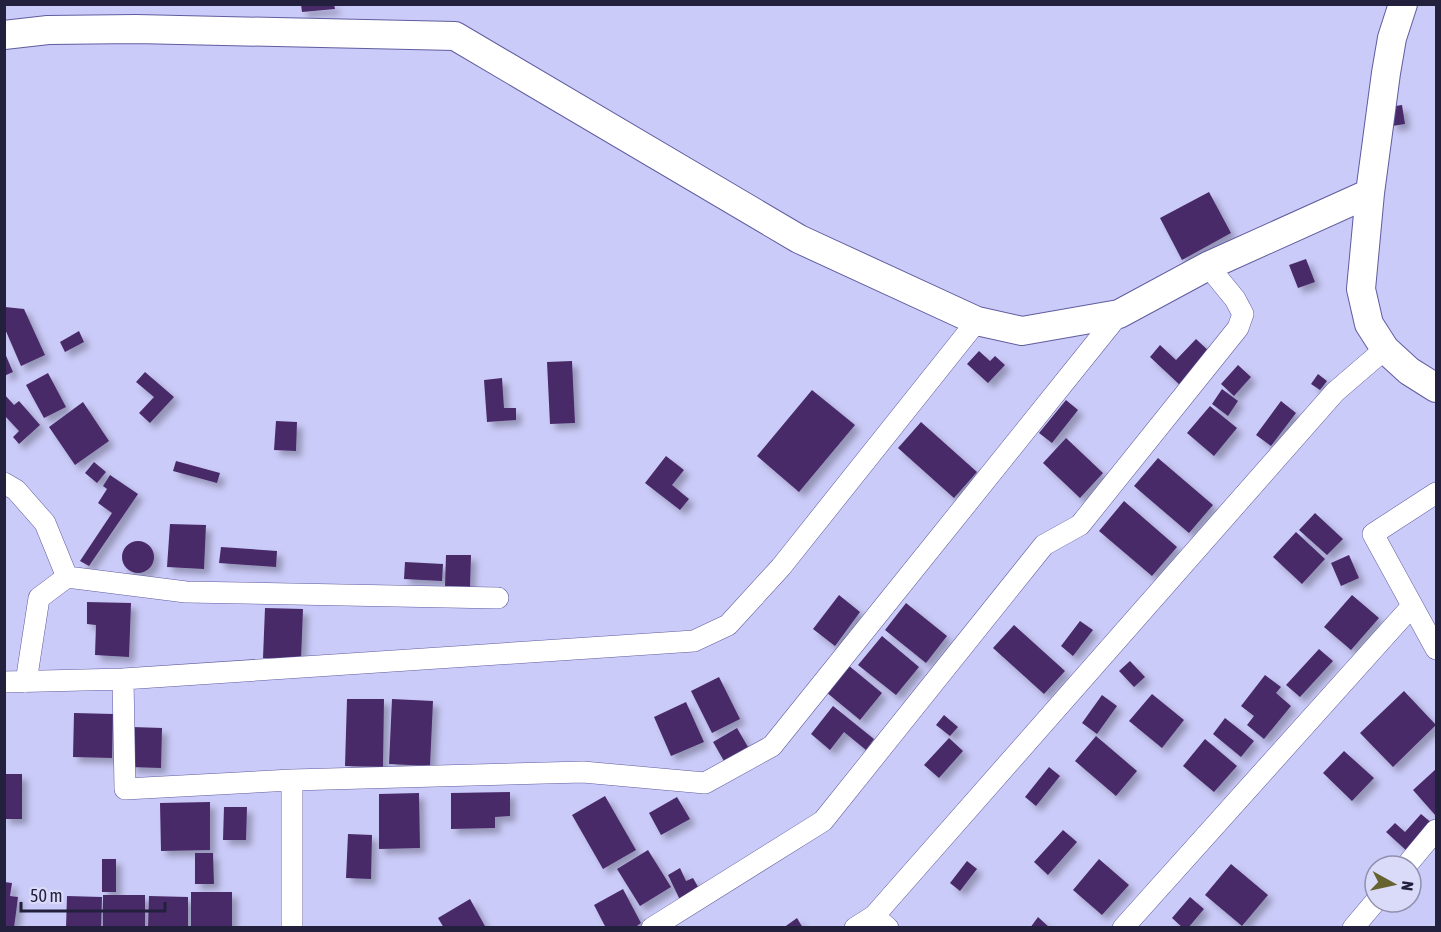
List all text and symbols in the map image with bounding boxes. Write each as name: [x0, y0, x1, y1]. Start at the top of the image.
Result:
north arrow: [1363, 854, 1423, 914]
scale bar: [21, 875, 165, 913]
text: N: [1398, 880, 1417, 892]
text: 50 m: [30, 885, 62, 906]

